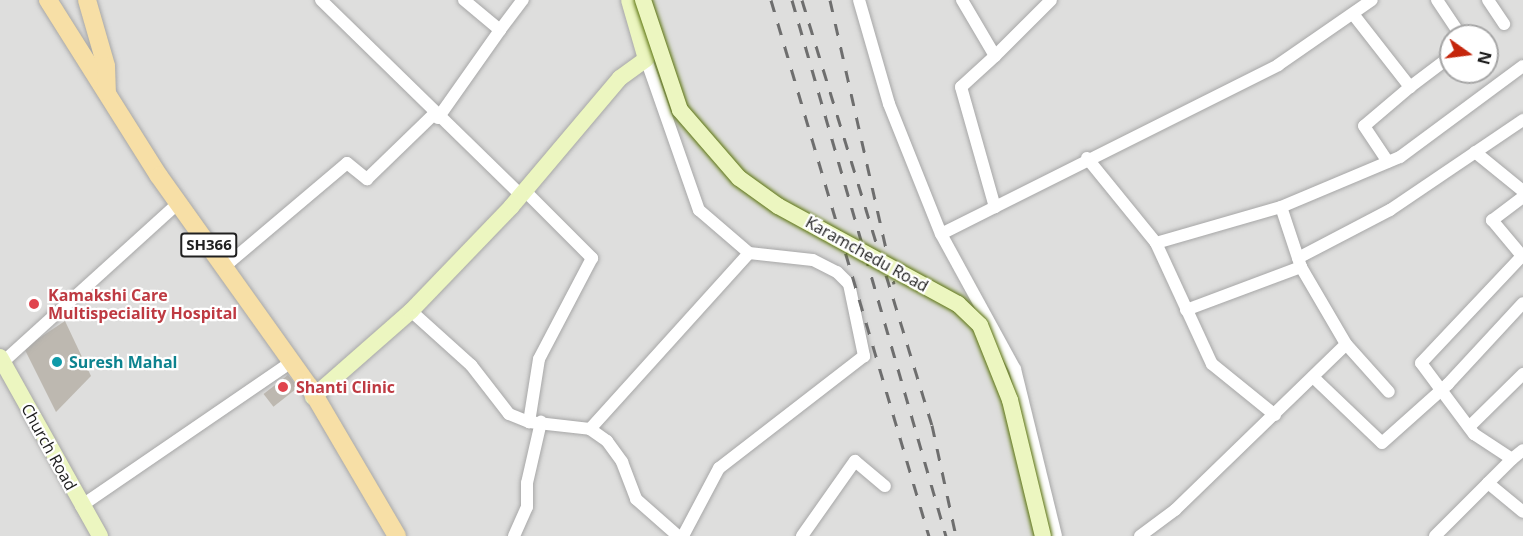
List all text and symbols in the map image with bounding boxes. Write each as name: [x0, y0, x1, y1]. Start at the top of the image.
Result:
north arrow: [1439, 24, 1499, 84]
text: N: [1472, 49, 1497, 67]
street label: Karamchedu Road: [802, 212, 932, 296]
road number: SH366: [179, 233, 239, 257]
place label: Kamakshi Care Multispeciality Hospital: [48, 285, 237, 323]
marker: Kamakshi Care Multispeciality Hospital: [25, 295, 43, 313]
place label: Suresh Mahal: [69, 352, 177, 372]
marker: Suresh Mahal: [50, 355, 64, 369]
place label: Shanti Clinic: [296, 377, 395, 397]
marker: Shanti Clinic: [274, 378, 292, 396]
street label: Church Road: [17, 400, 81, 494]

